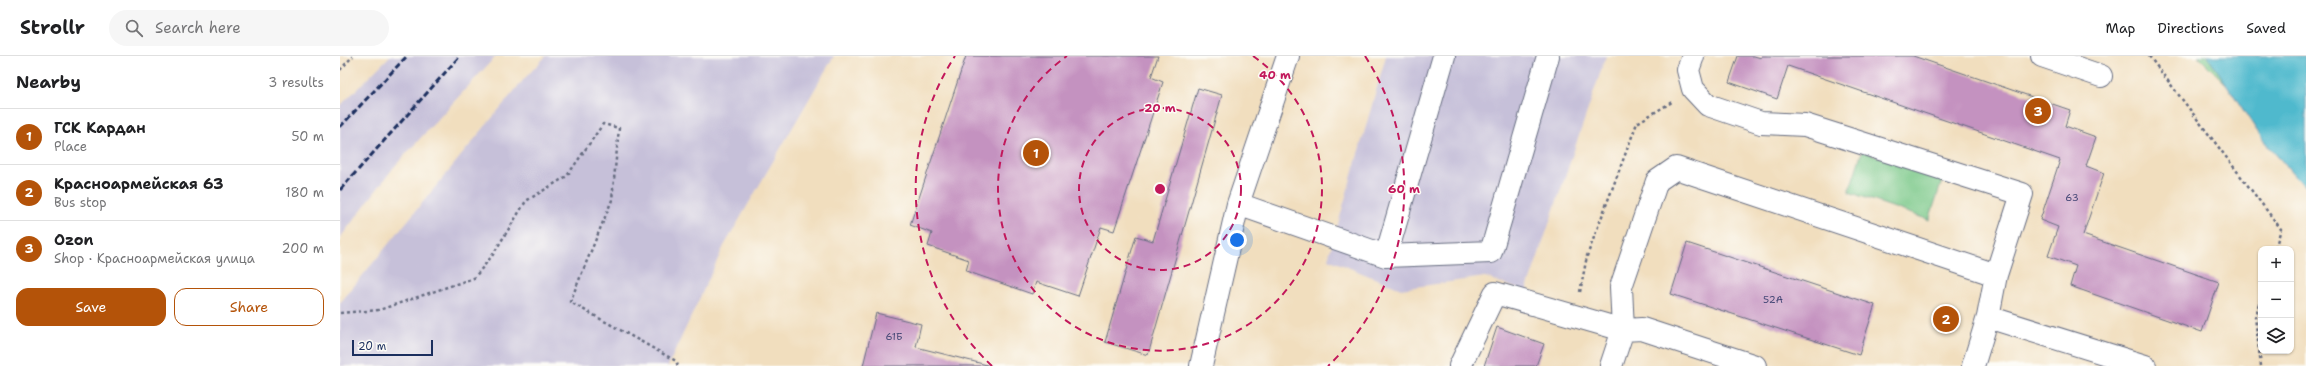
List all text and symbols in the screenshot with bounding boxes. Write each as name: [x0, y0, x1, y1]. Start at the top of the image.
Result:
search box: [109, 10, 389, 46]
text: Strollr: [20, 15, 85, 40]
icon: search: [123, 17, 145, 39]
text: Search here: [155, 18, 241, 38]
text: Map: [2106, 19, 2136, 37]
text: Directions: [2158, 19, 2224, 37]
text: Saved: [2246, 19, 2286, 37]
text: 40 m: [1259, 67, 1291, 83]
text: Nearby: [16, 71, 81, 93]
text: 3 results: [268, 74, 324, 91]
pin: 3: [2025, 96, 2051, 126]
text: 20 m: [1144, 100, 1176, 116]
text: ГСК Кардан: [54, 118, 146, 138]
text: 1: [26, 128, 32, 145]
text: 50 m: [291, 128, 324, 145]
text: Place: [54, 138, 87, 155]
pin: 1: [1023, 138, 1049, 168]
text: Красноармейская 63: [54, 174, 224, 194]
text: 60 m: [1388, 181, 1420, 197]
centre of rings: [1153, 182, 1167, 196]
text: 2: [24, 184, 34, 201]
text: 180 m: [285, 184, 324, 201]
house number: 63: [2065, 191, 2079, 204]
text: Bus stop: [54, 194, 106, 211]
text: Ozon: [54, 230, 94, 250]
your location: [1227, 230, 1247, 250]
text: 3: [24, 240, 34, 257]
text: 200 m: [282, 240, 324, 257]
map controls: [2258, 246, 2294, 354]
button: +: [2258, 246, 2294, 282]
text: Shop · Красноармейская улица: [54, 250, 255, 267]
button: −: [2258, 282, 2294, 318]
button: Save: [16, 288, 166, 326]
button: Share: [174, 288, 324, 326]
house number: 52А: [1763, 293, 1783, 306]
pin: 2: [1933, 304, 1959, 334]
button: layers: [2258, 318, 2294, 354]
house number: 61Б: [885, 330, 903, 343]
scale bar: [352, 338, 433, 357]
text: 20 m: [358, 339, 386, 354]

